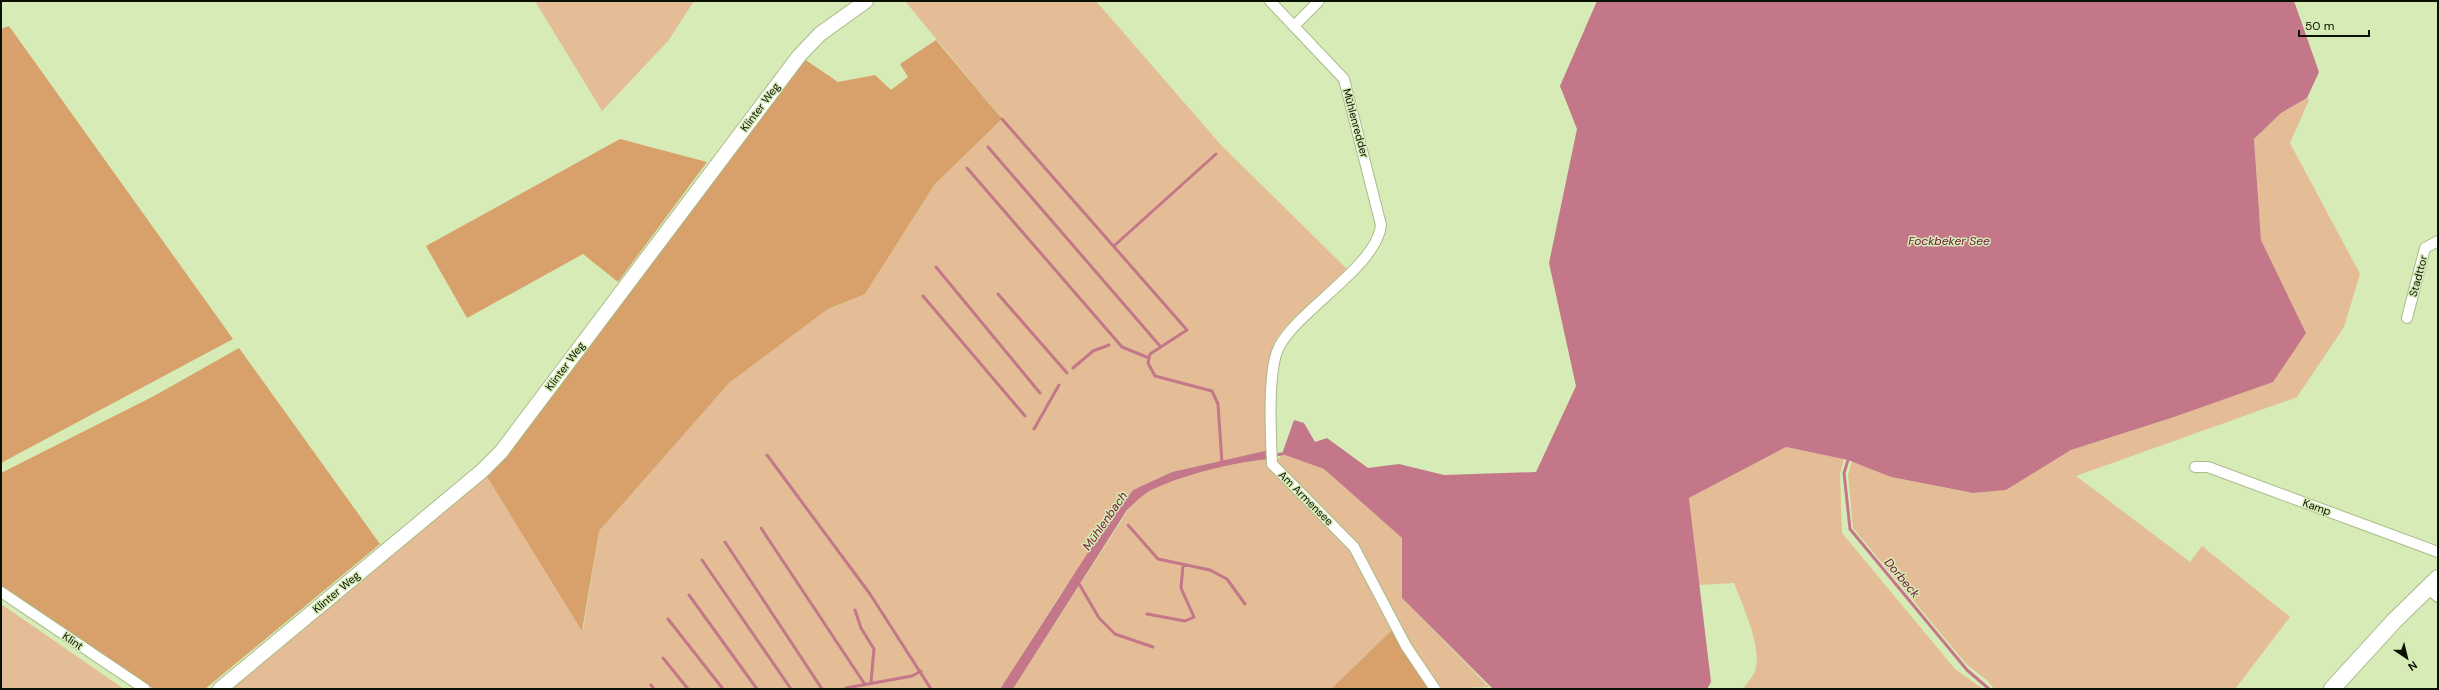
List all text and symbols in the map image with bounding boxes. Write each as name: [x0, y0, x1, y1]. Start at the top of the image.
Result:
scale bar: [2299, 12, 2369, 38]
text: 50 m: [2305, 18, 2334, 34]
street label: Klinter Weg: [737, 80, 783, 134]
street label: Mühlenredder: [1340, 87, 1372, 159]
water label: Fockbeker See: [1908, 233, 1990, 249]
street label: Stadttor: [2406, 254, 2430, 298]
street label: Klinter Weg: [542, 339, 588, 393]
street label: Am Armensee: [1276, 468, 1336, 528]
water label: Mühlenbach: [1079, 488, 1131, 554]
street label: Kamp: [2301, 495, 2333, 519]
water label: Dorbeck: [1881, 555, 1924, 602]
street label: Klinter Weg: [309, 568, 363, 616]
street label: Klint: [60, 629, 86, 653]
north arrow: [2387, 638, 2427, 678]
text: N: [2405, 658, 2420, 674]

